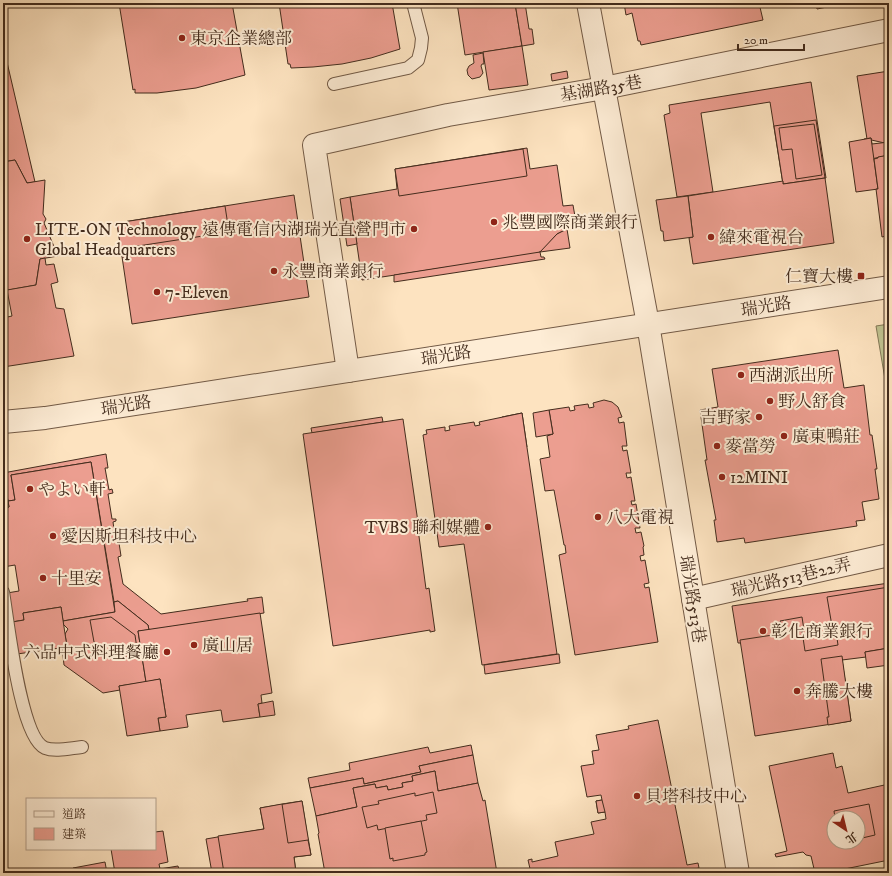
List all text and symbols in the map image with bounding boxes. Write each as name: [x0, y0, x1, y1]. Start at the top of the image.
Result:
scale bar: [738, 26, 804, 52]
place label: 東京企業總部: [190, 28, 292, 50]
marker: 東京企業總部: [177, 33, 187, 43]
text: 20 m: [744, 33, 768, 48]
street label: 基湖路35巷: [558, 71, 644, 107]
place label: 兆豐國際商業銀行: [502, 212, 638, 234]
marker: 兆豐國際商業銀行: [489, 217, 499, 227]
place label: LITE-ON Technology Global Headquarters: [35, 219, 198, 261]
place label: 遠傳電信內湖瑞光直營門市: [202, 219, 406, 241]
marker: 遠傳電信內湖瑞光直營門市: [409, 224, 419, 234]
place label: 緯來電視台: [719, 227, 804, 249]
marker: 緯來電視台: [706, 232, 716, 242]
marker: LITE-ON Technology Global Headquarters: [22, 234, 32, 244]
place label: 永豐商業銀行: [282, 261, 384, 283]
marker: 永豐商業銀行: [269, 266, 279, 276]
place label: 仁寶大樓: [785, 266, 853, 288]
marker: 仁寶大樓: [856, 271, 866, 281]
place label: 7-Eleven: [165, 282, 228, 304]
marker: 7-Eleven: [152, 287, 162, 297]
street label: 瑞光路: [739, 292, 793, 322]
street label: 瑞光路: [419, 341, 473, 371]
place label: 西湖派出所: [749, 365, 834, 387]
marker: 西湖派出所: [736, 370, 746, 380]
street label: 瑞光路: [99, 391, 153, 421]
place label: 野人舒食: [778, 391, 846, 413]
marker: 野人舒食: [765, 396, 775, 406]
place label: 吉野家: [700, 407, 751, 429]
marker: 吉野家: [754, 412, 764, 422]
place label: 廣東鴨莊: [792, 426, 860, 448]
marker: 廣東鴨莊: [779, 431, 789, 441]
place label: 麥當勞: [725, 436, 776, 458]
marker: 麥當勞: [712, 441, 722, 451]
place label: 12MINI: [730, 467, 788, 489]
marker: 12MINI: [717, 472, 727, 482]
place label: やよい軒: [38, 479, 106, 501]
marker: やよい軒: [25, 484, 35, 494]
place label: 八大電視: [606, 507, 674, 529]
marker: 八大電視: [593, 512, 603, 522]
place label: TVBS 聯利媒體: [365, 517, 480, 539]
marker: TVBS 聯利媒體: [483, 522, 493, 532]
place label: 愛因斯坦科技中心: [61, 526, 197, 548]
marker: 愛因斯坦科技中心: [48, 531, 58, 541]
street label: 瑞光路513巷: [674, 553, 710, 645]
street label: 瑞光路513巷22弄: [729, 553, 854, 602]
place label: 十里安: [51, 568, 102, 590]
marker: 十里安: [38, 573, 48, 583]
place label: 彰化商業銀行: [771, 621, 873, 643]
marker: 彰化商業銀行: [758, 626, 768, 636]
place label: 廣山居: [202, 635, 253, 657]
marker: 廣山居: [189, 640, 199, 650]
place label: 六品中式料理餐廳: [23, 642, 159, 664]
marker: 六品中式料理餐廳: [162, 647, 172, 657]
place label: 奔騰大樓: [805, 681, 873, 703]
marker: 奔騰大樓: [792, 686, 802, 696]
place label: 貝塔科技中心: [645, 786, 747, 808]
marker: 貝塔科技中心: [632, 791, 642, 801]
legend: [26, 798, 156, 850]
text: 道路: [62, 807, 86, 822]
north arrow: [826, 810, 866, 850]
text: 建築: [62, 827, 86, 842]
text: 北: [843, 828, 860, 846]

